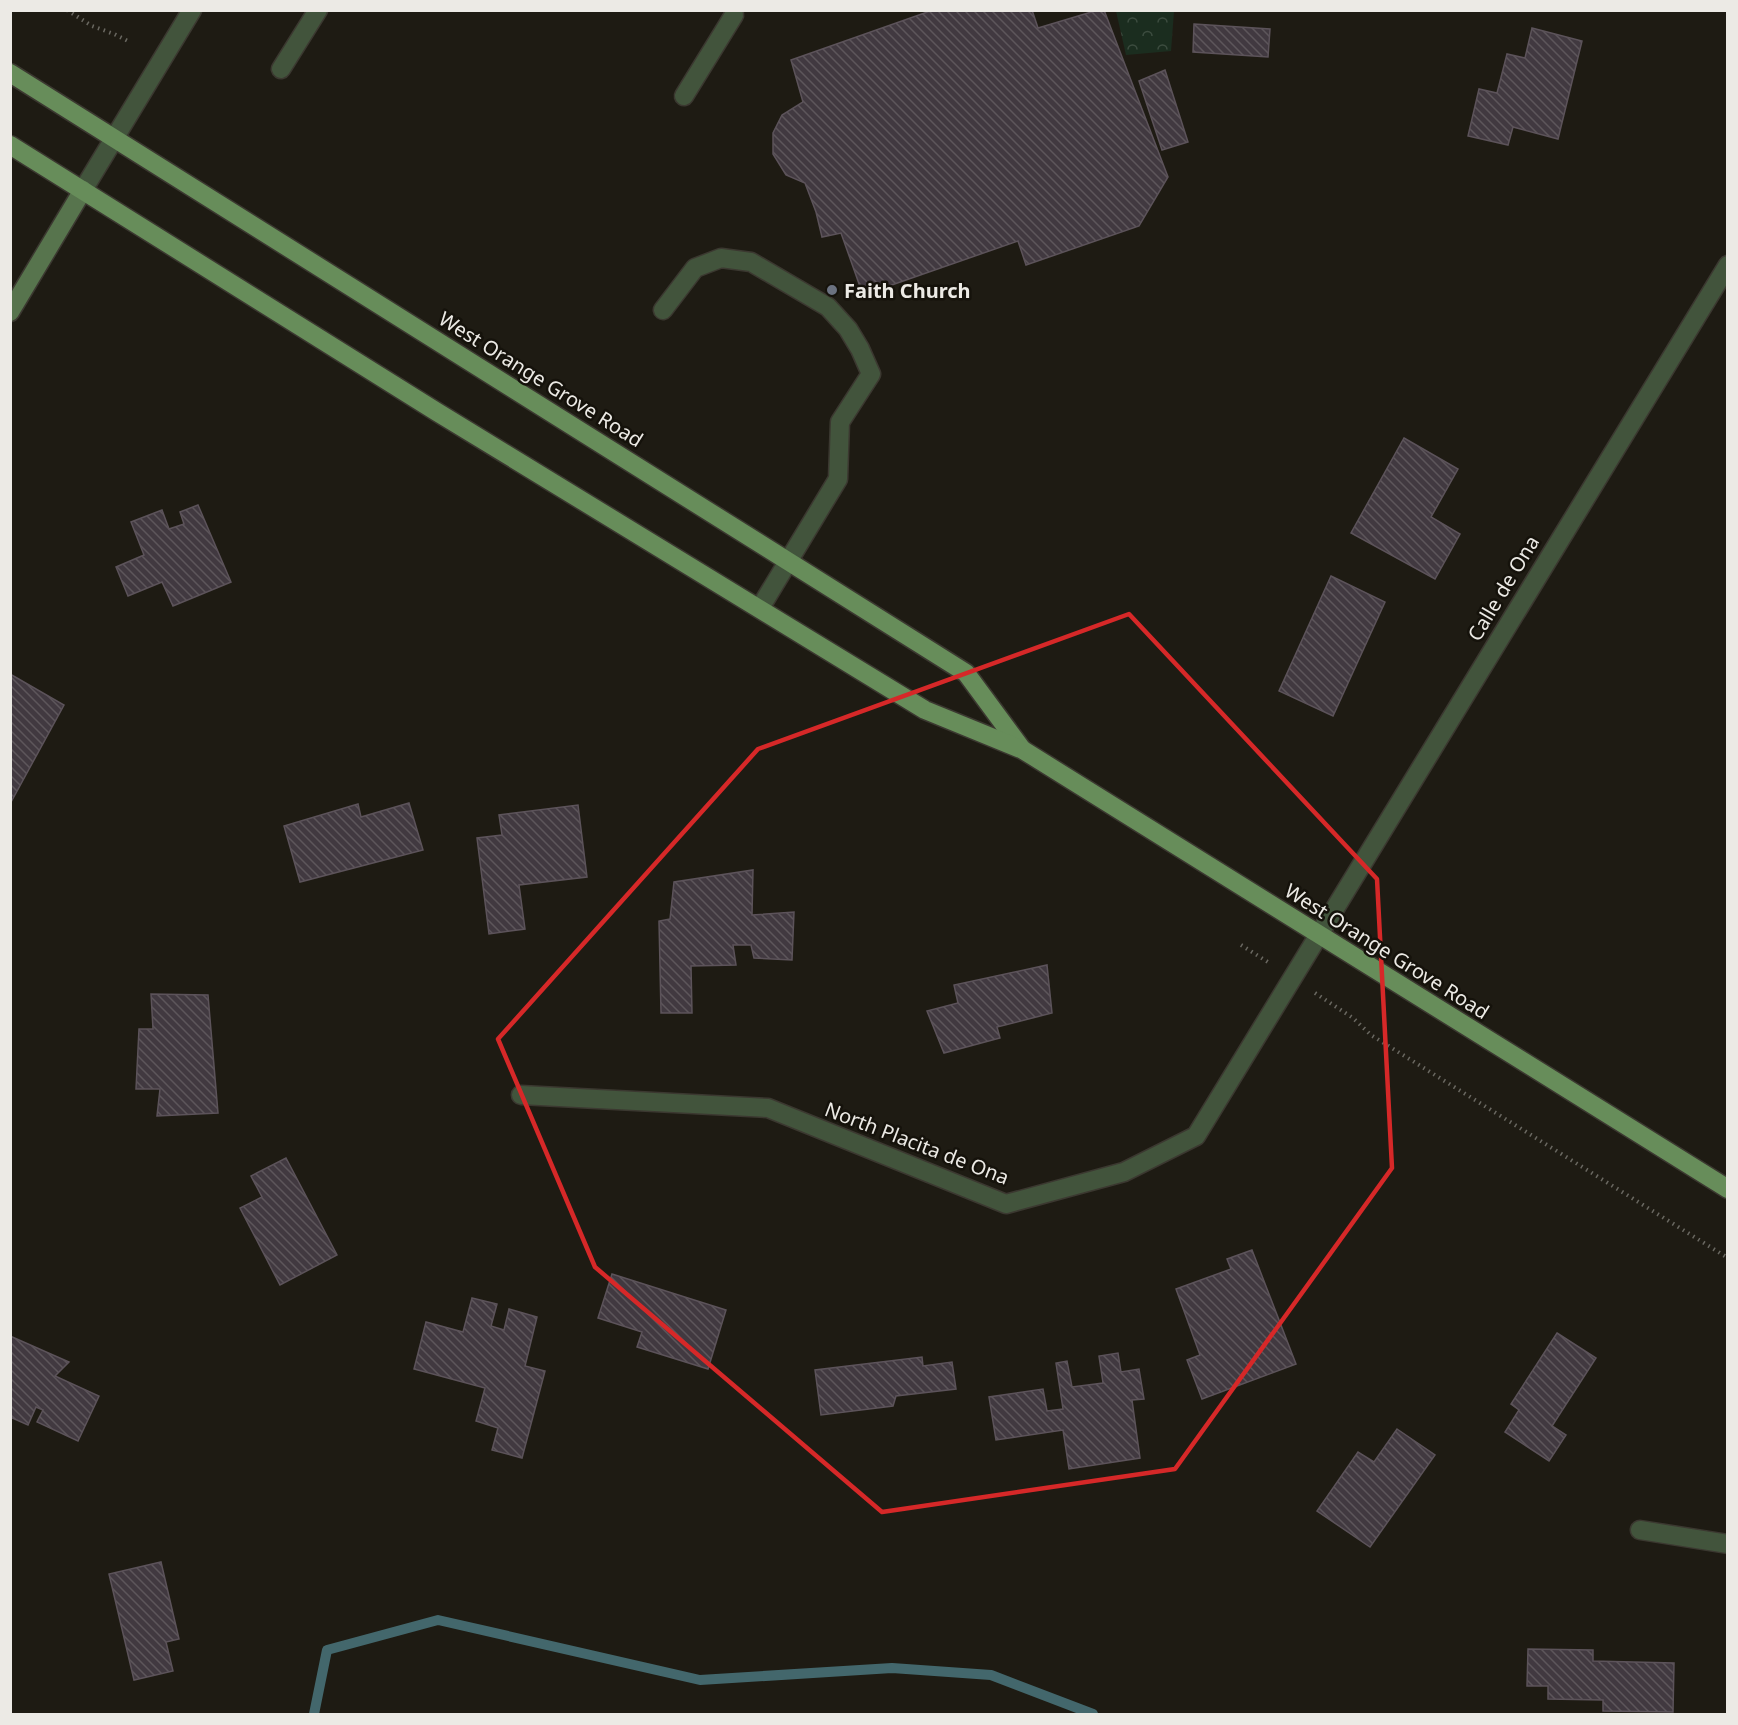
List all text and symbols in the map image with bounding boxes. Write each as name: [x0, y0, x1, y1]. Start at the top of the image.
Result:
place label: Faith Church: [844, 277, 971, 304]
marker: Faith Church: [825, 283, 839, 297]
street label: West Orange Grove Road: [434, 305, 648, 453]
street label: Calle de Ona: [1461, 530, 1545, 646]
street label: West Orange Grove Road: [1280, 877, 1494, 1025]
street label: North Placita de Ona: [821, 1095, 1013, 1191]

